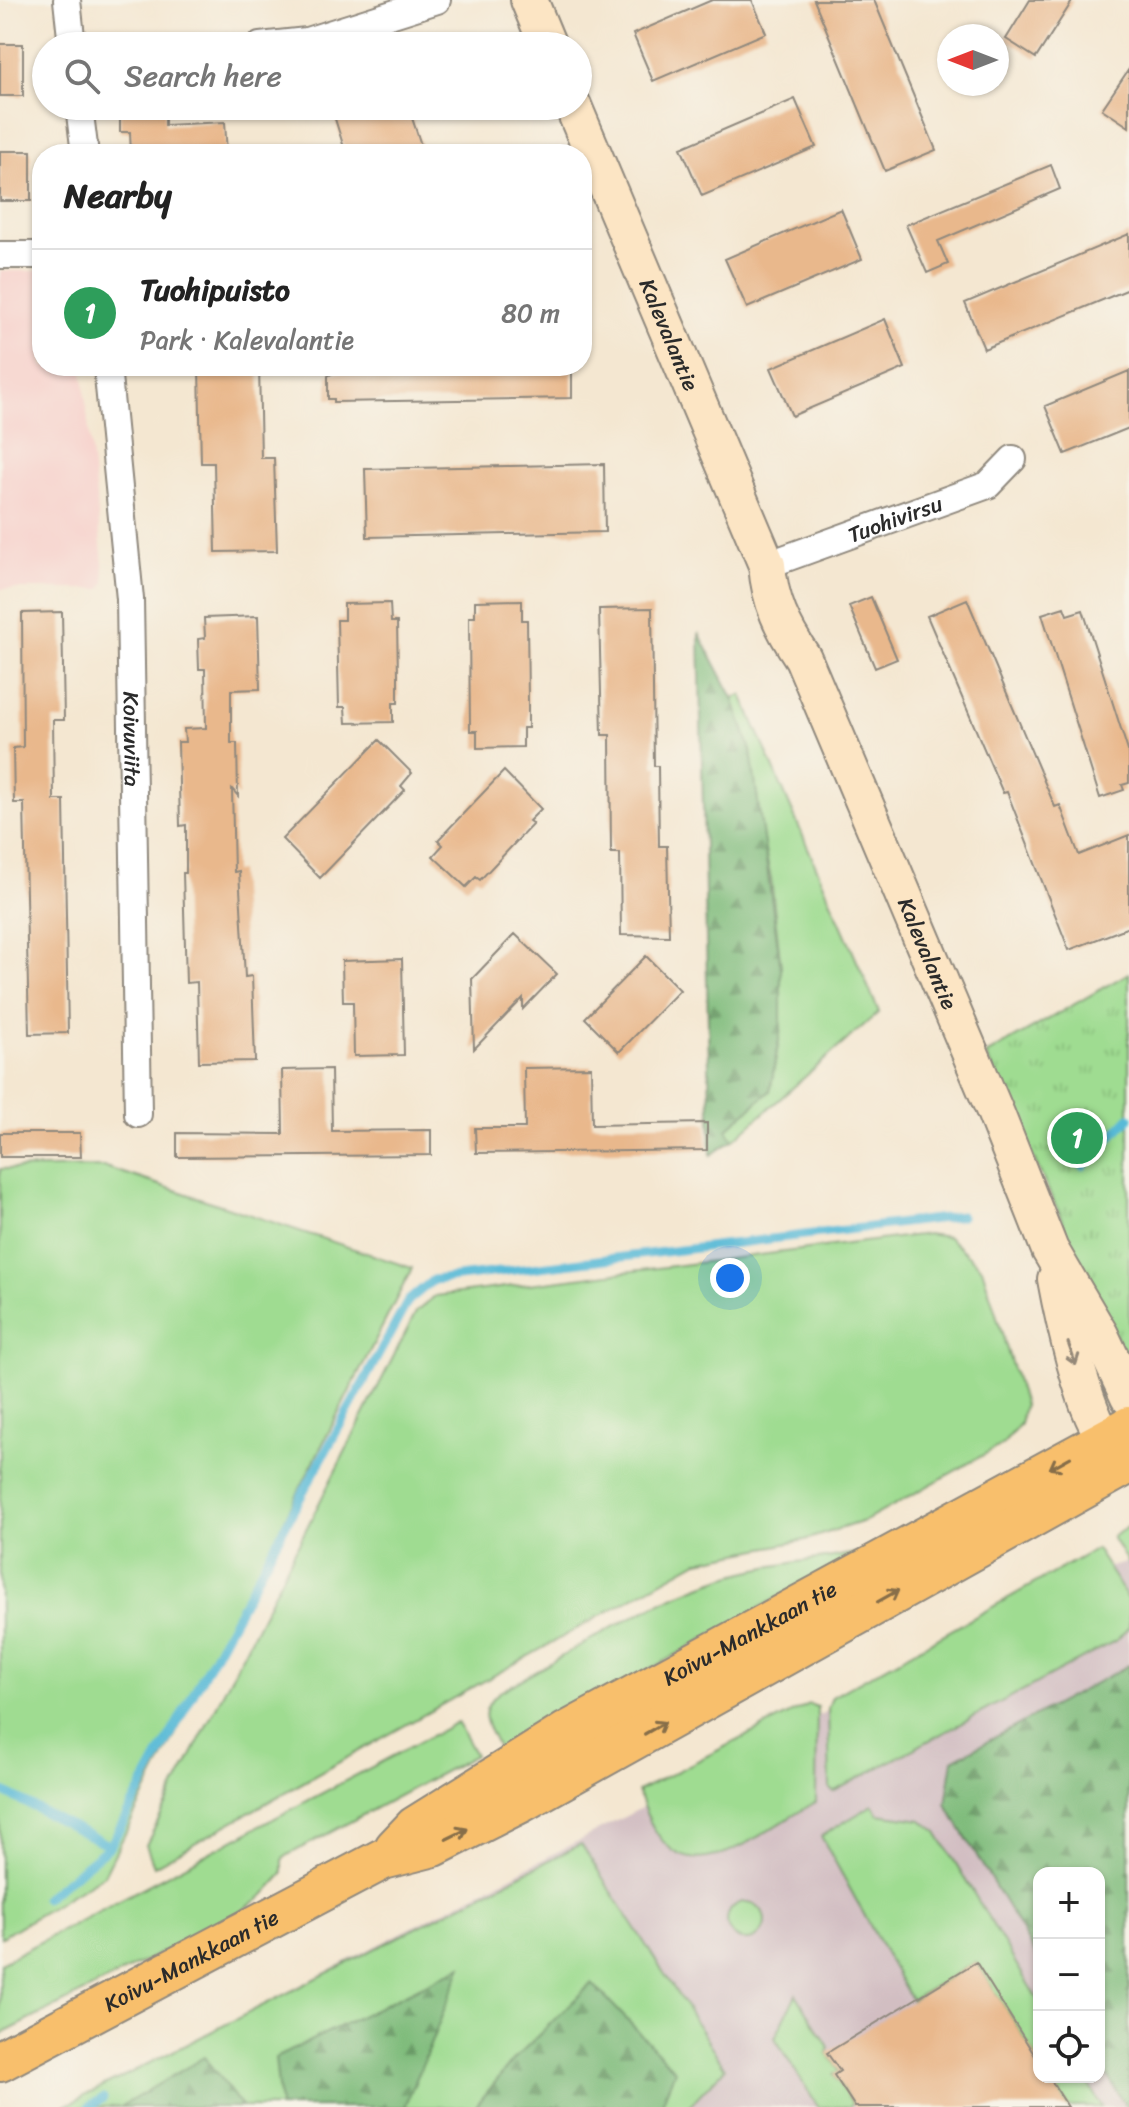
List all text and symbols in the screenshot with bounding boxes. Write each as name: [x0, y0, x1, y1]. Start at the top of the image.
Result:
north arrow: [937, 24, 1009, 96]
search box: [32, 32, 592, 120]
text: Search here: [124, 49, 282, 103]
icon: search: [60, 54, 104, 98]
text: Nearby: [64, 166, 172, 226]
text: Tuohipuisto: [140, 263, 290, 317]
street label: Kalevalantie: [628, 272, 710, 397]
text: 1: [84, 290, 96, 336]
text: 80 m: [501, 290, 560, 336]
text: Park · Kalevalantie: [140, 317, 354, 363]
street label: Tuohivirsu: [842, 484, 948, 554]
street label: Koivuviita: [111, 691, 152, 787]
street label: Kalevalantie: [886, 891, 969, 1016]
pin: 1: [1051, 1108, 1103, 1168]
your location: [710, 1258, 750, 1298]
one-way arrow: [1066, 1341, 1081, 1366]
one-way arrow: [1049, 1455, 1072, 1471]
street label: Koivu-Mankkaan tie: [655, 1570, 844, 1697]
one-way arrow: [875, 1588, 899, 1604]
one-way arrow: [643, 1720, 666, 1736]
one-way arrow: [444, 1826, 468, 1842]
map controls: [1033, 1867, 1105, 2083]
button: +: [1033, 1867, 1105, 1939]
street label: Koivu-Mankkaan tie: [96, 1898, 286, 2023]
button: −: [1033, 1939, 1105, 2011]
button: locate: [1033, 2011, 1105, 2083]

